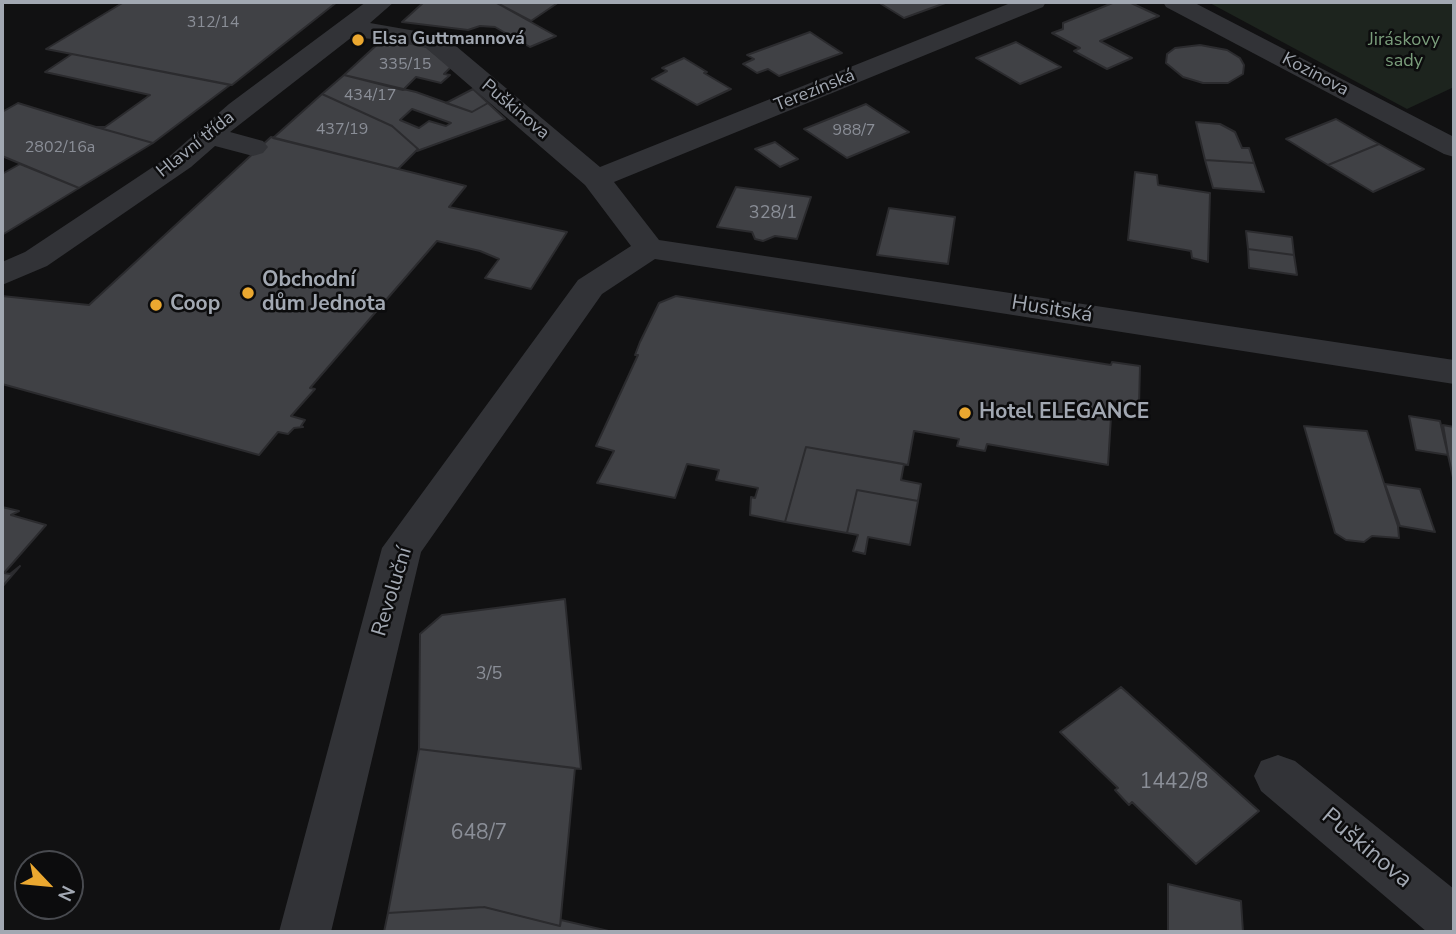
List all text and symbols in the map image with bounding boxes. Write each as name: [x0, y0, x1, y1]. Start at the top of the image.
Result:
house number: 312/14: [187, 13, 239, 33]
place label: Elsa Guttmannová: [372, 29, 525, 51]
park label: Jiráskovy sady: [1368, 30, 1440, 72]
marker: Elsa Guttmannová: [350, 32, 366, 48]
street label: Kozinova: [1278, 49, 1352, 101]
house number: 335/15: [379, 55, 431, 75]
street label: Terezínská: [772, 65, 858, 117]
street label: Puškinova: [477, 75, 553, 145]
house number: 434/17: [344, 86, 396, 106]
street label: Hlavní třída: [153, 107, 239, 183]
house number: 437/19: [316, 120, 368, 140]
house number: 988/7: [833, 121, 875, 141]
house number: 2802/16a: [25, 138, 95, 158]
house number: 328/1: [749, 203, 797, 225]
place label: Obchodní dům Jednota: [262, 268, 386, 318]
marker: Obchodní dům Jednota: [240, 285, 256, 301]
street label: Husitská: [1010, 291, 1094, 329]
place label: Coop: [170, 292, 220, 318]
marker: Coop: [148, 297, 164, 313]
place label: Hotel ELEGANCE: [979, 400, 1149, 426]
marker: Hotel ELEGANCE: [957, 405, 973, 421]
street label: Revoluční: [368, 544, 418, 640]
house number: 3/5: [476, 664, 502, 686]
house number: 1442/8: [1140, 770, 1208, 796]
street label: Puškinova: [1315, 803, 1417, 895]
house number: 648/7: [451, 821, 507, 847]
north arrow: [14, 850, 84, 920]
text: N: [51, 881, 81, 905]

